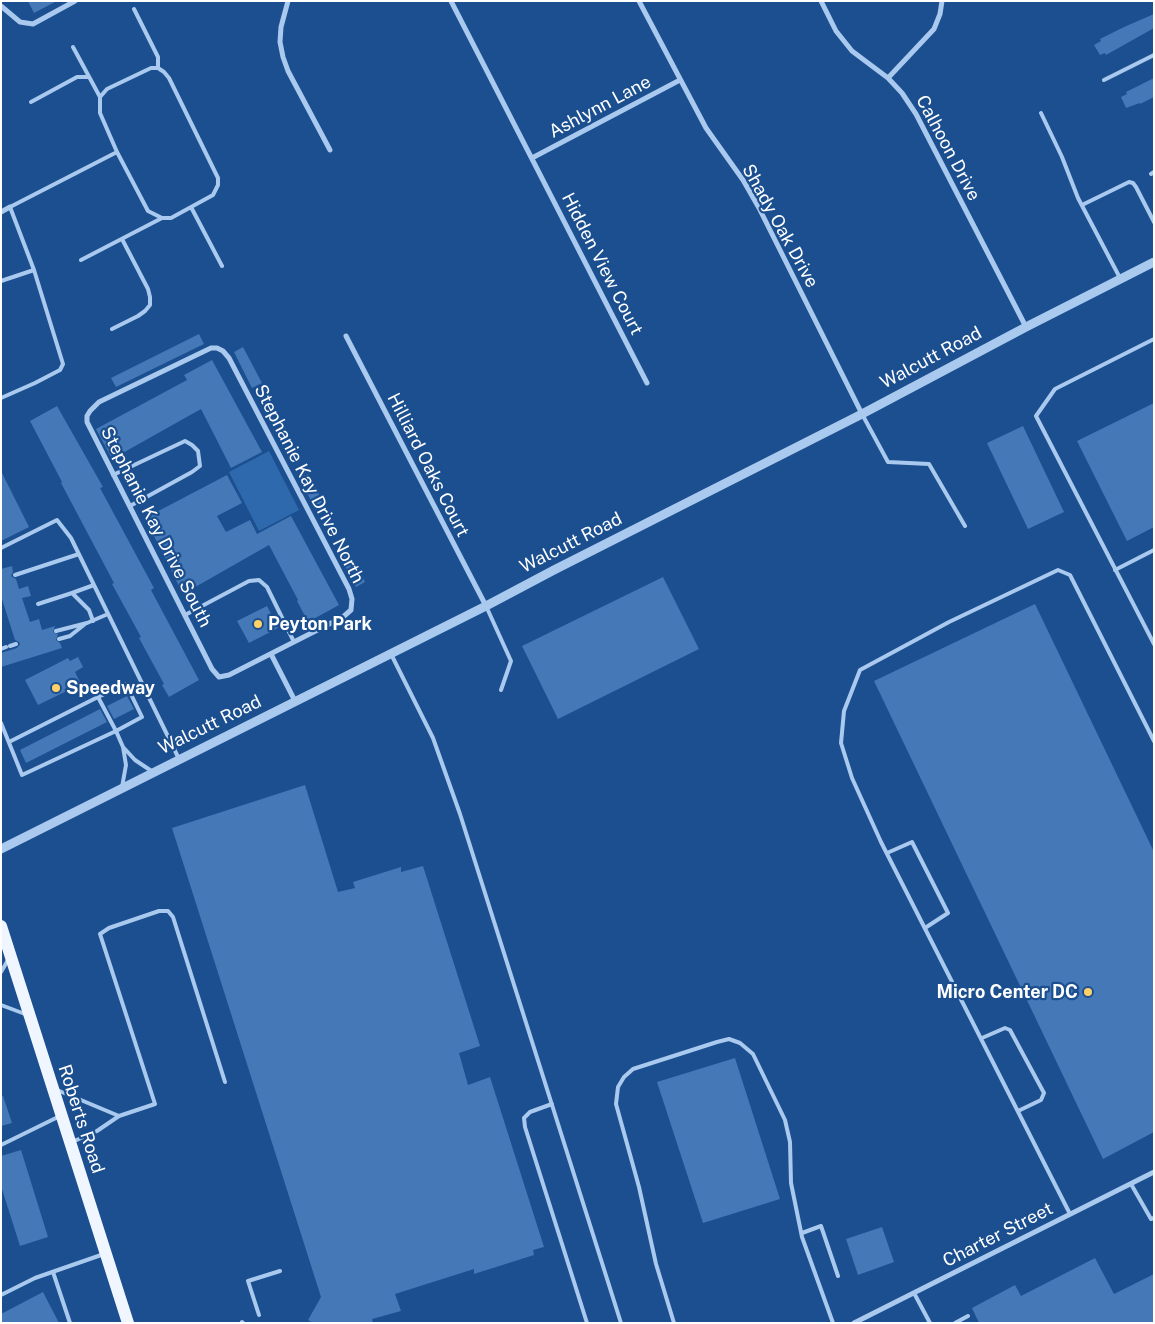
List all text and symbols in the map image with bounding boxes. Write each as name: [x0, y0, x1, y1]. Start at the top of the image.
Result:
street label: Ashlynn Lane: [545, 71, 655, 143]
street label: Calhoon Drive: [911, 92, 985, 204]
street label: Shady Oak Drive: [737, 161, 823, 291]
street label: Hidden View Court: [557, 189, 647, 339]
street label: Walcutt Road: [877, 322, 985, 394]
street label: Stephanie Kay Drive North: [249, 381, 369, 587]
street label: Hilliard Oaks Court: [382, 389, 474, 541]
street label: Stephanie Kay Drive South: [96, 423, 216, 631]
street label: Walcutt Road: [516, 508, 626, 578]
place label: Peyton Park: [268, 613, 372, 635]
marker: Peyton Park: [252, 618, 264, 630]
place label: Speedway: [66, 677, 155, 699]
marker: Speedway: [50, 682, 62, 694]
street label: Walcutt Road: [155, 691, 265, 759]
place label: Micro Center DC: [936, 981, 1078, 1003]
marker: Micro Center DC: [1082, 986, 1094, 998]
street label: Roberts Road: [53, 1062, 109, 1176]
street label: Charter Street: [939, 1198, 1057, 1272]

